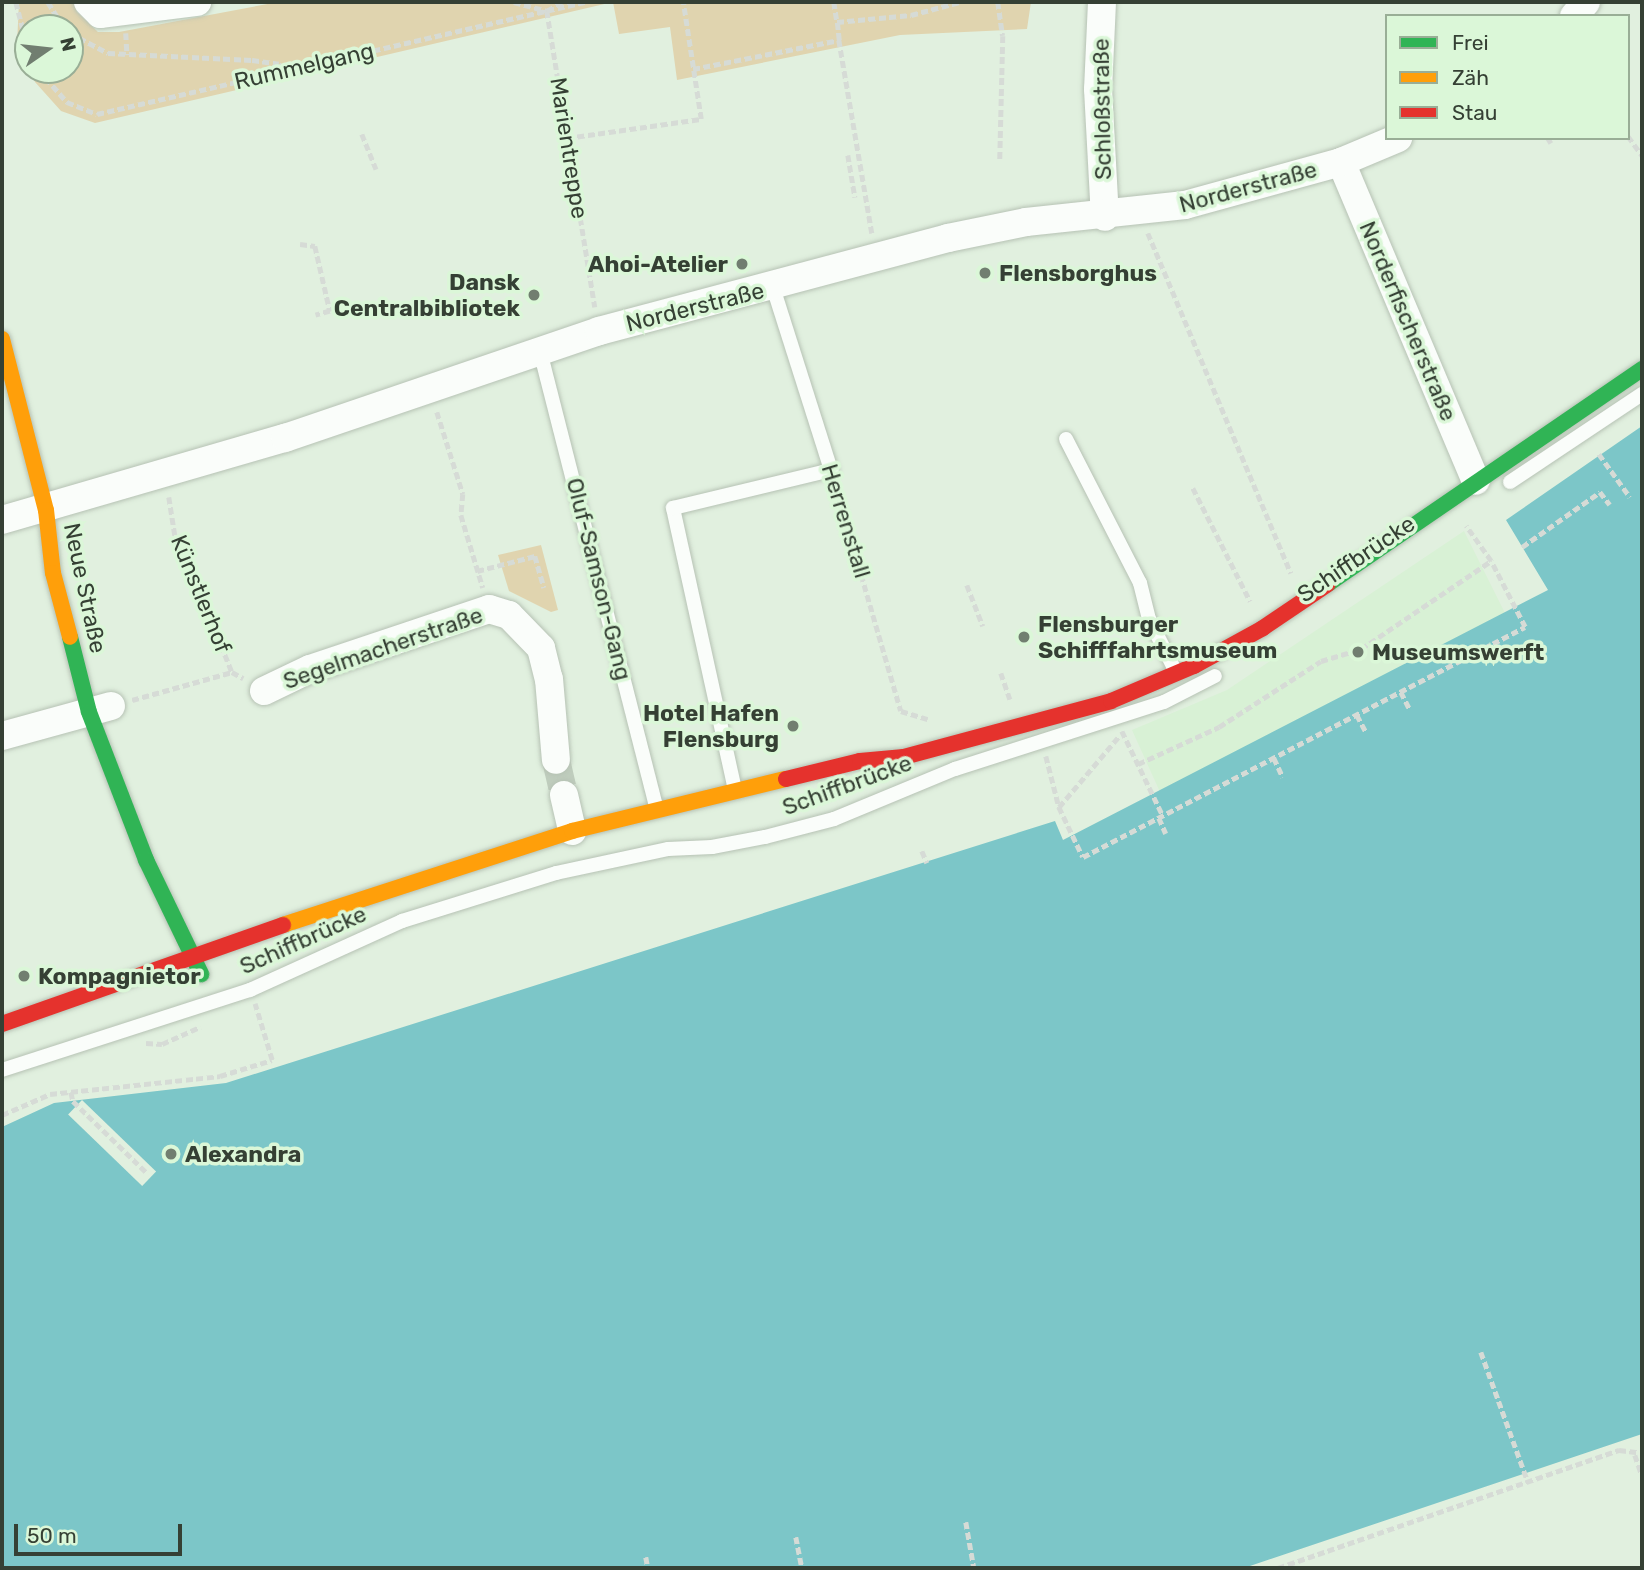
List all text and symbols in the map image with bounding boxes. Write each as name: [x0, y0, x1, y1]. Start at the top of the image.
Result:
north arrow: [14, 14, 84, 84]
legend: [1385, 14, 1630, 140]
text: Frei: [1452, 30, 1489, 55]
text: N: [55, 35, 81, 54]
street label: Rummelgang: [232, 37, 376, 95]
street label: Schloßstraße: [1087, 38, 1117, 180]
text: Zäh: [1452, 65, 1489, 90]
street label: Marientreppe: [544, 75, 594, 221]
text: Stau: [1452, 100, 1498, 125]
street label: Norderstraße: [1176, 155, 1320, 219]
street label: Norderfischerstraße: [1353, 217, 1463, 425]
place label: Ahoi-Atelier: [588, 250, 728, 278]
marker: Ahoi-Atelier: [734, 256, 750, 272]
place label: Flensborghus: [999, 259, 1157, 287]
marker: Flensborghus: [977, 265, 993, 281]
place label: Dansk Centralbibliotek: [334, 268, 520, 322]
street label: Norderstraße: [623, 277, 767, 337]
marker: Dansk Centralbibliotek: [526, 287, 542, 303]
street label: Herrenstall: [816, 461, 876, 581]
street label: Oluf-Samson-Gang: [561, 475, 637, 683]
street label: Schiffbrücke: [1292, 510, 1420, 608]
street label: Neue Straße: [58, 520, 112, 656]
street label: Künstlerhof: [165, 531, 237, 657]
street label: Segelmacherstraße: [280, 601, 486, 695]
place label: Flensburger Schifffahrtsmuseum: [1038, 610, 1277, 664]
marker: Flensburger Schifffahrtsmuseum: [1016, 629, 1032, 645]
place label: Museumswerft: [1372, 638, 1544, 666]
marker: Museumswerft: [1350, 644, 1366, 660]
place label: Hotel Hafen Flensburg: [643, 699, 779, 753]
marker: Hotel Hafen Flensburg: [785, 718, 801, 734]
street label: Schiffbrücke: [779, 749, 915, 821]
street label: Schiffbrücke: [235, 900, 371, 980]
place label: Kompagnietor: [38, 962, 201, 990]
marker: Kompagnietor: [16, 968, 32, 984]
place label: Alexandra: [185, 1140, 301, 1168]
marker: Alexandra: [163, 1146, 179, 1162]
scale bar: [18, 1510, 186, 1554]
text: 50 m: [27, 1523, 77, 1548]

